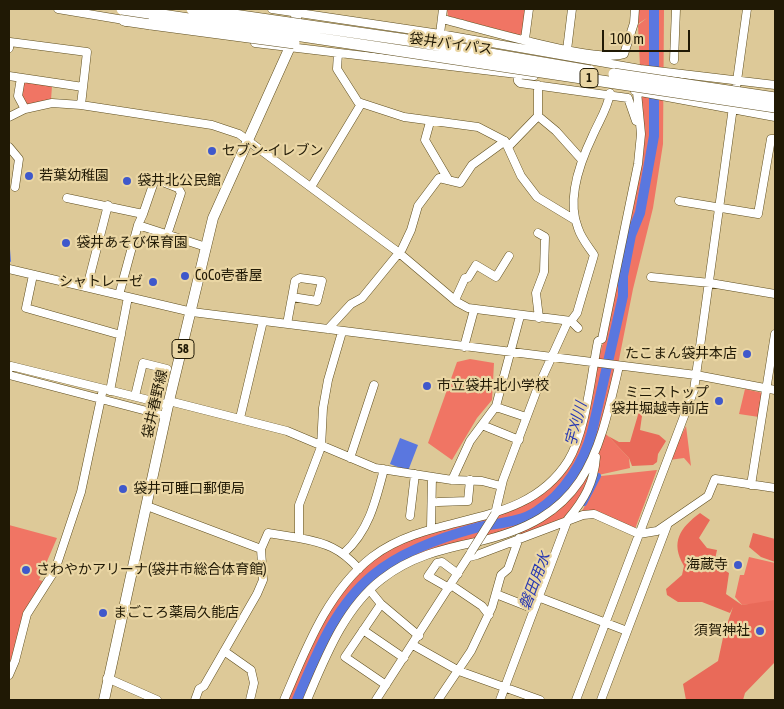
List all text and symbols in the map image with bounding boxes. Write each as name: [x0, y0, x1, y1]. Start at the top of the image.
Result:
scale bar: [604, 20, 692, 52]
street label: 袋井バイパス: [408, 30, 494, 58]
text: 100 m: [610, 30, 644, 47]
road number: 1: [580, 68, 598, 88]
place label: セブン-イレブン: [222, 143, 323, 159]
marker: セブン-イレブン: [206, 145, 218, 157]
place label: 若葉幼稚園: [39, 168, 109, 184]
marker: 若葉幼稚園: [23, 170, 35, 182]
place label: 袋井北公民館: [137, 173, 221, 189]
marker: 袋井北公民館: [121, 175, 133, 187]
place label: 袋井あそび保育園: [76, 235, 188, 251]
marker: 袋井あそび保育園: [60, 237, 72, 249]
place label: CoCo壱番屋: [195, 268, 263, 284]
marker: CoCo壱番屋: [179, 270, 191, 282]
place label: シャトレーゼ: [59, 274, 143, 290]
marker: シャトレーゼ: [147, 276, 159, 288]
road number: 58: [172, 339, 194, 358]
place label: たこまん袋井本店: [625, 346, 737, 362]
marker: たこまん袋井本店: [741, 348, 753, 360]
street label: 袋井春野線: [139, 368, 171, 440]
place label: 市立袋井北小学校: [437, 378, 549, 394]
marker: 市立袋井北小学校: [421, 380, 433, 392]
place label: ミニストップ 袋井堀越寺前店: [611, 385, 709, 418]
marker: ミニストップ 袋井堀越寺前店: [713, 395, 725, 407]
water label: 宇刈川: [561, 400, 591, 448]
place label: 袋井可睡口郵便局: [133, 481, 245, 497]
marker: 袋井可睡口郵便局: [117, 483, 129, 495]
water label: 磐田用水: [516, 550, 554, 612]
place label: 海蔵寺: [686, 557, 728, 573]
marker: 海蔵寺: [732, 559, 744, 571]
place label: さわやかアリーナ(袋井市総合体育館): [36, 562, 267, 578]
marker: さわやかアリーナ(袋井市総合体育館): [20, 564, 32, 576]
place label: まごころ薬局久能店: [113, 605, 239, 621]
marker: まごころ薬局久能店: [97, 607, 109, 619]
place label: 須賀神社: [694, 623, 750, 639]
marker: 須賀神社: [754, 625, 766, 637]

